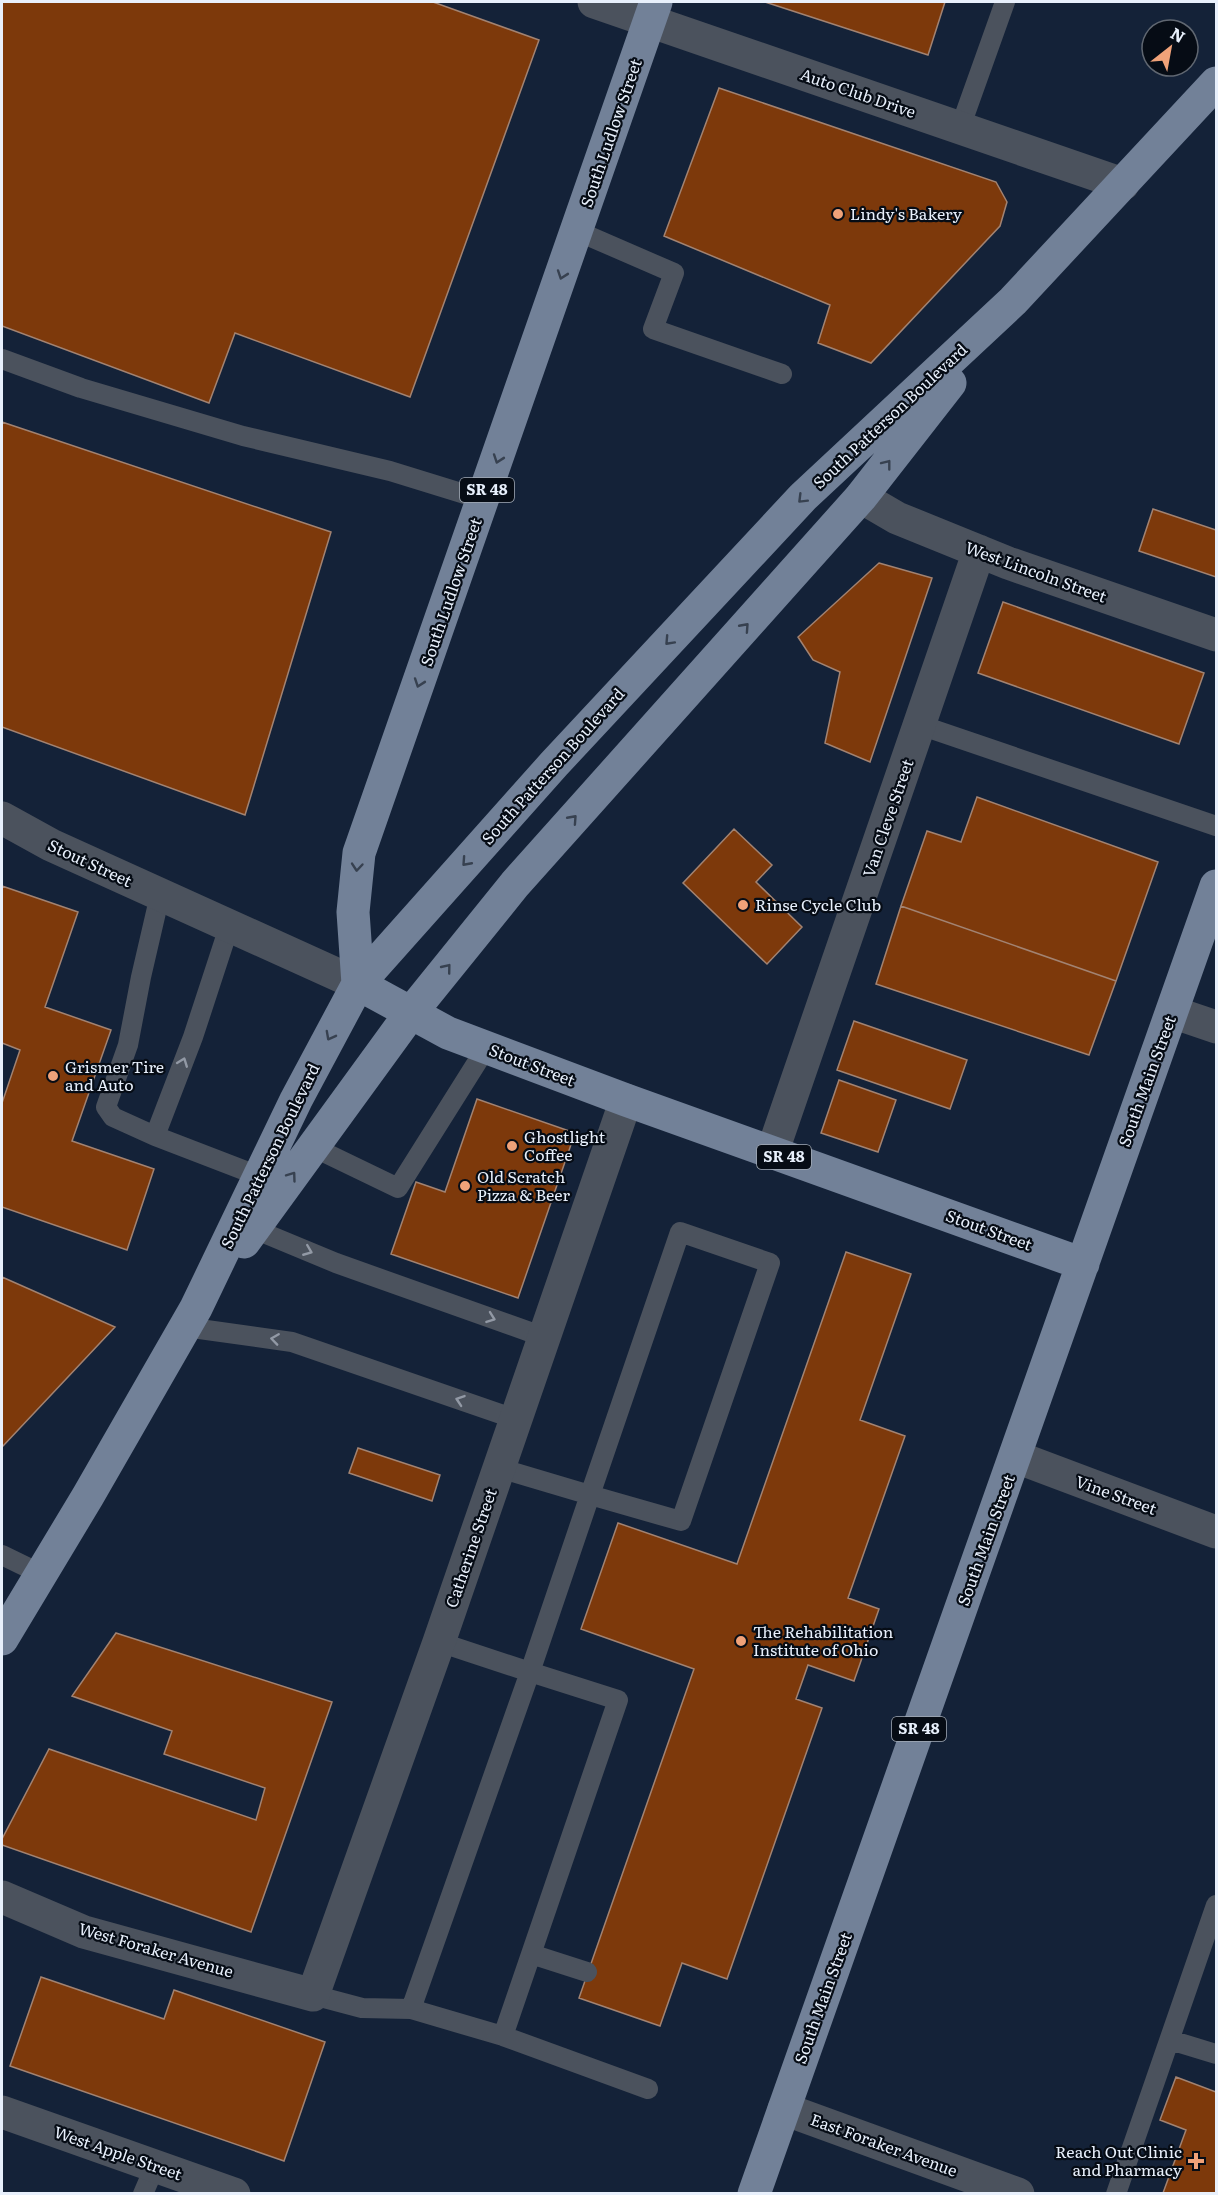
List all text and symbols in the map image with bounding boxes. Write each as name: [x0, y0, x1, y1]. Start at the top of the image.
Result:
north arrow: [1140, 18, 1200, 78]
text: N: [1166, 21, 1190, 48]
street label: South Ludlow Street: [573, 55, 647, 210]
street label: Auto Club Drive: [797, 61, 919, 123]
place label: Lindy's Bakery: [850, 201, 963, 225]
marker: Lindy's Bakery: [831, 207, 845, 221]
one-way arrow: [556, 269, 569, 280]
street label: South Patterson Boulevard: [807, 337, 972, 493]
one-way arrow: [493, 453, 505, 464]
one-way arrow: [879, 460, 890, 471]
road number: SR 48: [460, 478, 514, 502]
one-way arrow: [799, 491, 810, 502]
street label: South Ludlow Street: [413, 514, 487, 669]
street label: West Lincoln Street: [962, 534, 1111, 608]
one-way arrow: [738, 623, 749, 634]
one-way arrow: [665, 634, 676, 644]
one-way arrow: [414, 677, 427, 688]
street label: South Patterson Boulevard: [475, 682, 629, 849]
street label: Van Cleve Street: [856, 755, 919, 880]
one-way arrow: [566, 816, 577, 826]
street label: Stout Street: [44, 832, 137, 892]
one-way arrow: [462, 855, 473, 866]
one-way arrow: [351, 863, 364, 872]
place label: Rinse Cycle Club: [755, 892, 881, 916]
marker: Rinse Cycle Club: [736, 898, 750, 912]
one-way arrow: [440, 964, 451, 975]
street label: South Main Street: [1111, 1011, 1181, 1150]
one-way arrow: [326, 1030, 338, 1041]
street label: Stout Street: [486, 1037, 579, 1092]
place label: Grismer Tire and Auto: [65, 1054, 164, 1096]
one-way arrow: [176, 1057, 189, 1068]
street label: South Patterson Boulevard: [214, 1059, 325, 1252]
marker: Grismer Tire and Auto: [46, 1069, 60, 1083]
place label: Ghostlight Coffee: [524, 1124, 606, 1166]
marker: Ghostlight Coffee: [505, 1139, 519, 1153]
road number: SR 48: [757, 1145, 811, 1169]
place label: Old Scratch Pizza & Beer: [477, 1164, 571, 1206]
one-way arrow: [285, 1172, 296, 1183]
marker: Old Scratch Pizza & Beer: [458, 1179, 472, 1193]
street label: Stout Street: [943, 1202, 1036, 1256]
one-way arrow: [302, 1244, 313, 1256]
one-way arrow: [485, 1311, 496, 1324]
one-way arrow: [271, 1334, 280, 1346]
one-way arrow: [455, 1394, 466, 1407]
street label: Vine Street: [1072, 1468, 1161, 1520]
street label: South Main Street: [950, 1470, 1020, 1609]
street label: Catherine Street: [438, 1484, 502, 1611]
place label: The Rehabilitation Institute of Ohio: [753, 1619, 894, 1661]
marker: The Rehabilitation Institute of Ohio: [734, 1634, 748, 1648]
road number: SR 48: [892, 1717, 946, 1741]
street label: West Foraker Avenue: [76, 1915, 237, 1983]
street label: South Main Street: [787, 1928, 857, 2067]
street label: East Foraker Avenue: [808, 2106, 961, 2182]
street label: West Apple Street: [51, 2119, 186, 2185]
place label: Reach Out Clinic and Pharmacy: [1055, 2139, 1183, 2181]
marker: Reach Out Clinic and Pharmacy: [1187, 2152, 1205, 2170]

